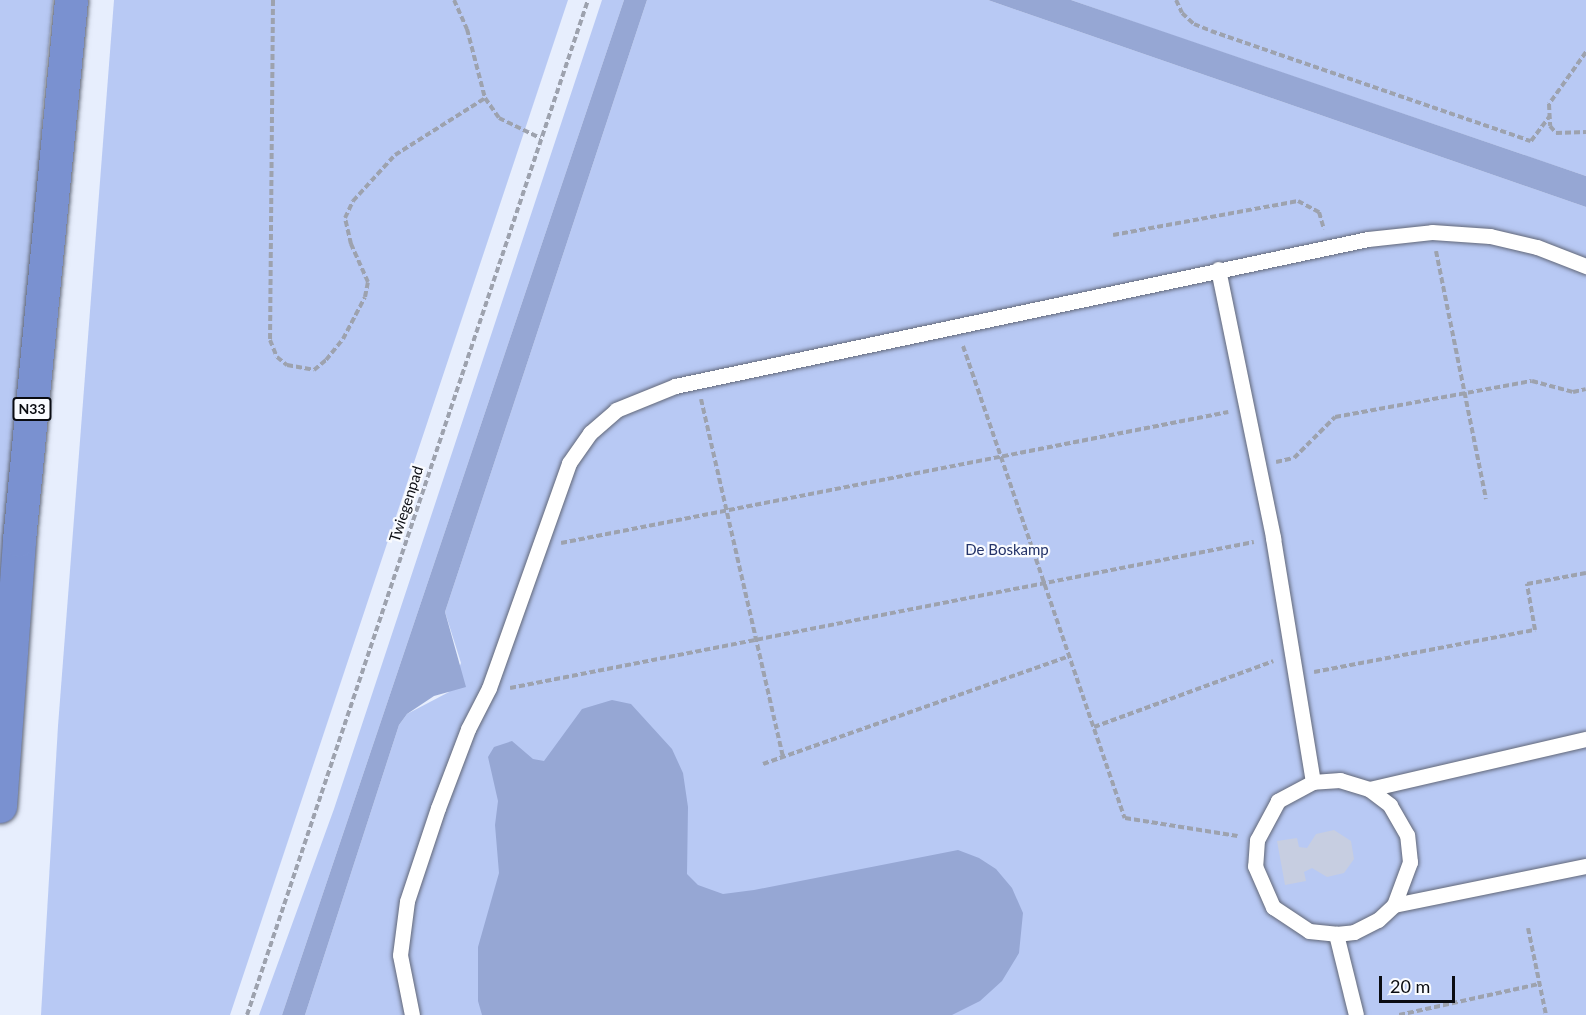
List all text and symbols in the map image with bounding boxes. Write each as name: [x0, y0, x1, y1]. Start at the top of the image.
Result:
road number: N33: [11, 398, 53, 420]
street label: Twiegenpad: [385, 464, 427, 544]
park label: De Boskamp: [965, 541, 1049, 559]
scale bar: [1382, 964, 1458, 1002]
text: 20 m: [1390, 975, 1430, 997]

